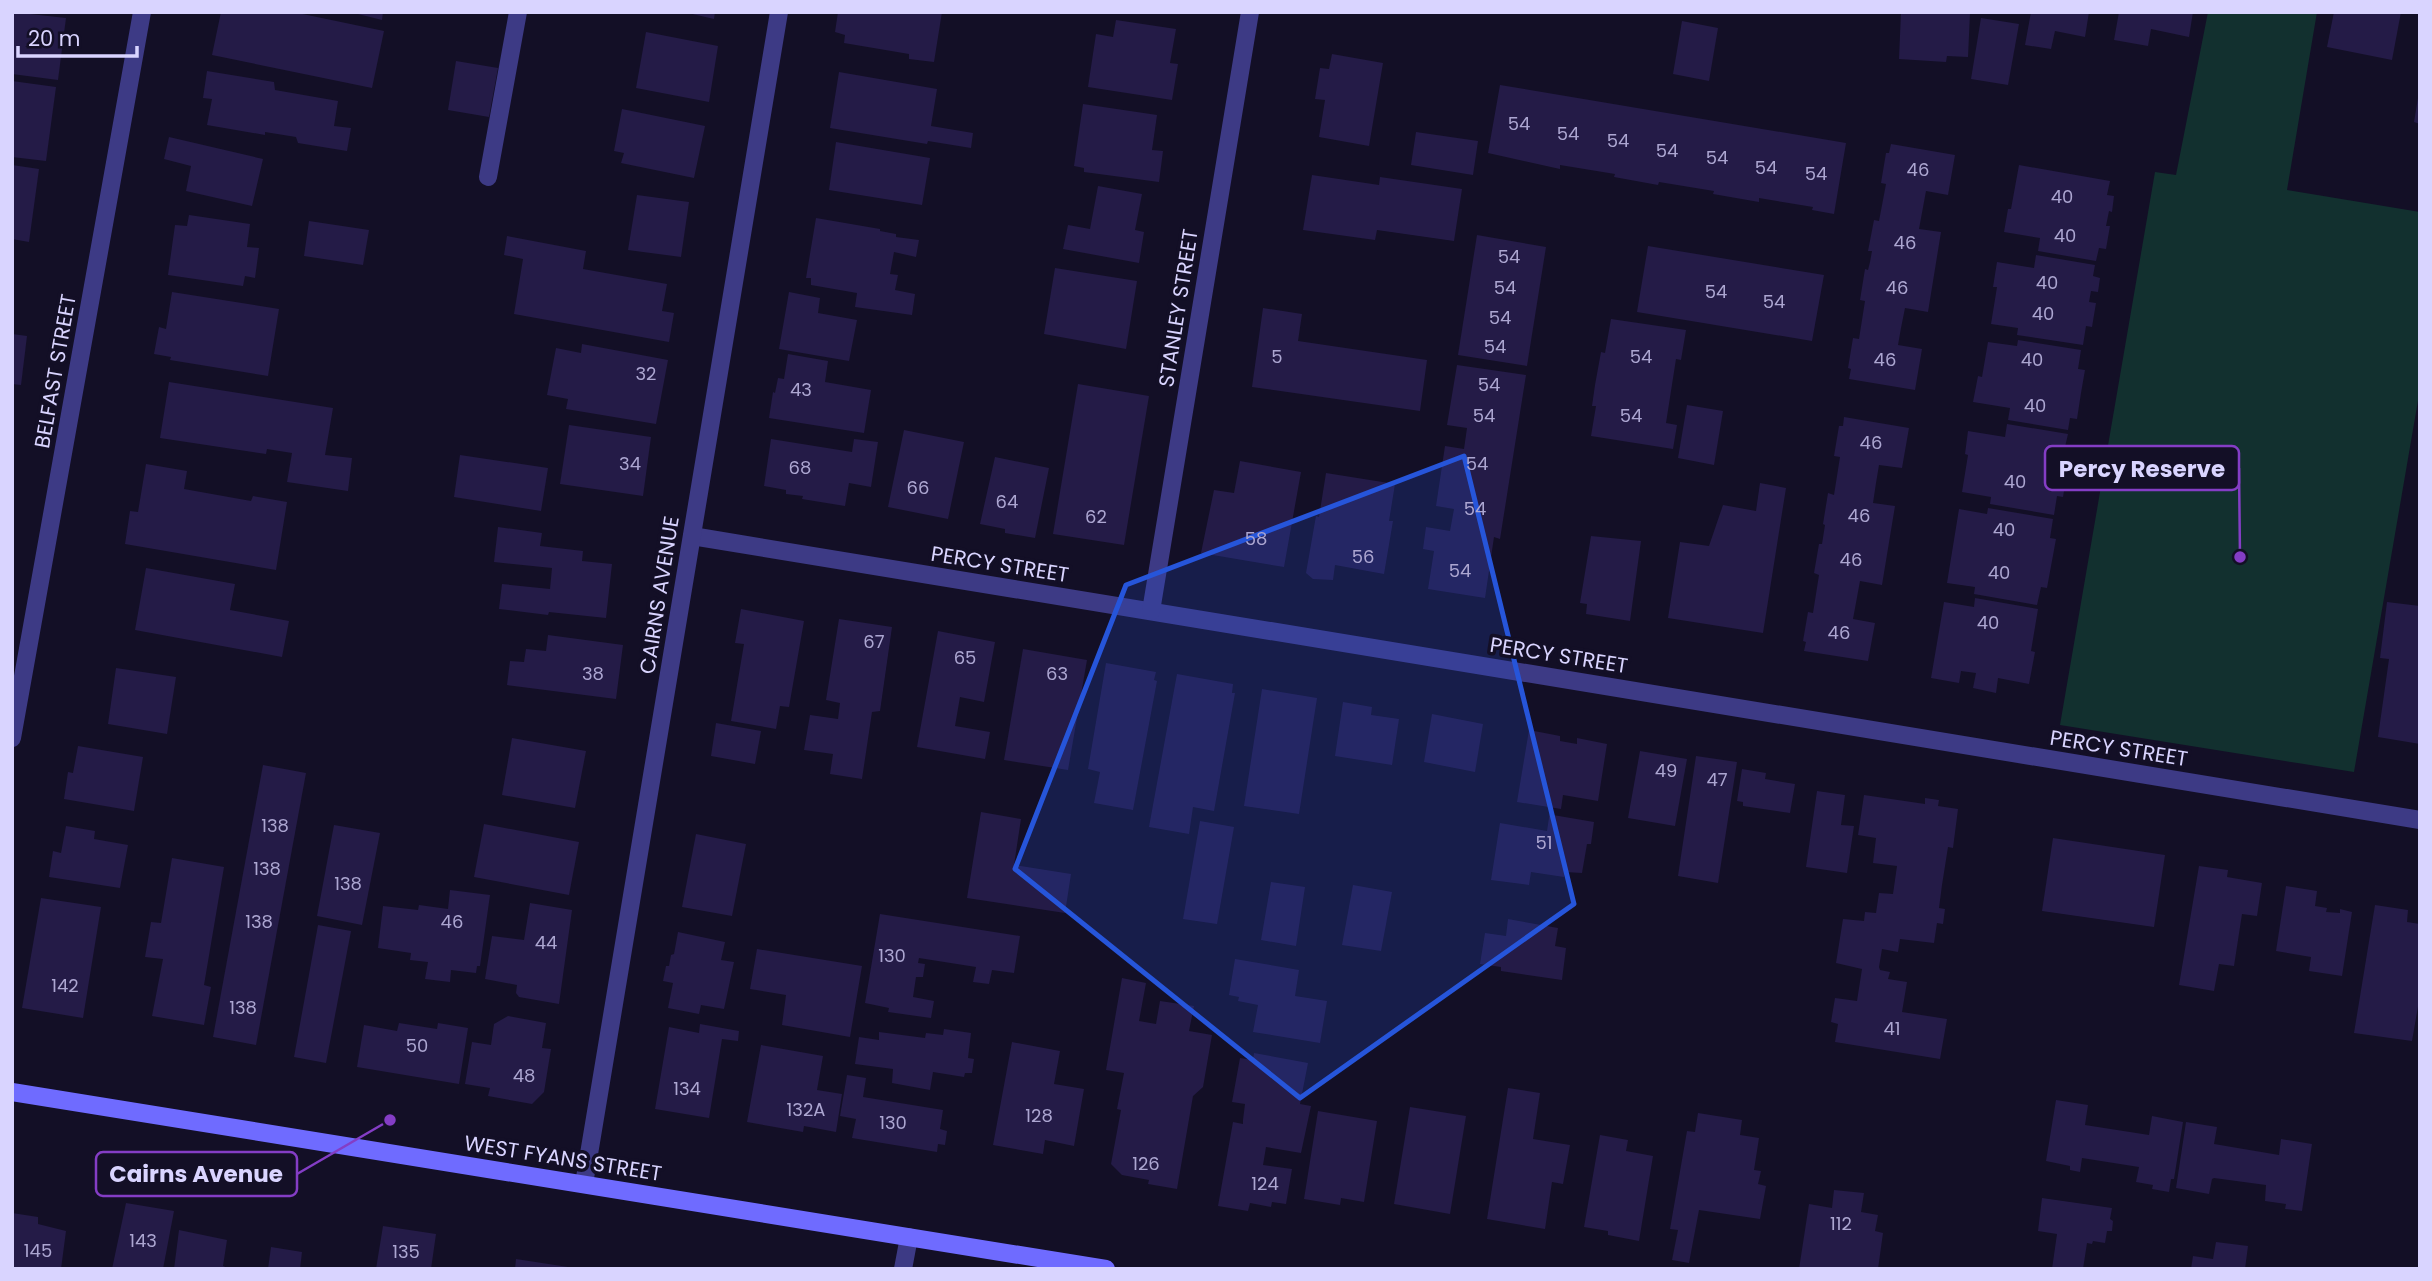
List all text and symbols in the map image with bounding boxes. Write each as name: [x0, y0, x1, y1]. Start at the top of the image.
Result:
scale bar: [18, 14, 136, 58]
text: 20 m: [28, 24, 81, 53]
house number: 54: [1508, 111, 1530, 136]
house number: 54: [1557, 121, 1579, 146]
house number: 54: [1607, 128, 1629, 153]
house number: 54: [1656, 138, 1678, 163]
house number: 54: [1706, 145, 1728, 170]
house number: 54: [1755, 155, 1777, 180]
house number: 46: [1907, 157, 1929, 182]
house number: 54: [1805, 161, 1827, 186]
house number: 40: [2051, 184, 2073, 209]
house number: 40: [2054, 223, 2076, 248]
street label: STANLEY STREET: [1151, 227, 1205, 389]
house number: 46: [1894, 230, 1916, 255]
house number: 54: [1498, 244, 1520, 269]
house number: 40: [2036, 270, 2058, 295]
house number: 54: [1494, 275, 1516, 300]
house number: 46: [1886, 275, 1908, 300]
house number: 54: [1705, 279, 1727, 304]
house number: 54: [1763, 289, 1785, 314]
street label: BELFAST STREET: [27, 292, 83, 450]
house number: 40: [2032, 301, 2054, 326]
house number: 54: [1489, 305, 1511, 330]
house number: 54: [1484, 334, 1506, 359]
house number: 5: [1271, 344, 1283, 369]
house number: 54: [1630, 344, 1652, 369]
house number: 46: [1874, 347, 1896, 372]
house number: 40: [2021, 347, 2043, 372]
house number: 32: [636, 361, 656, 386]
house number: 54: [1478, 372, 1500, 397]
house number: 43: [790, 377, 812, 402]
house number: 40: [2024, 393, 2046, 418]
house number: 54: [1473, 403, 1495, 428]
house number: 54: [1620, 403, 1642, 428]
house number: 46: [1860, 430, 1882, 455]
callout: Percy Reserve: [2045, 446, 2239, 490]
house number: 34: [619, 451, 641, 476]
house number: 54: [1466, 451, 1488, 476]
text: Percy Reserve: [2059, 453, 2225, 485]
house number: 68: [789, 455, 811, 480]
house number: 40: [2004, 469, 2026, 494]
house number: 66: [907, 475, 929, 500]
house number: 64: [996, 489, 1018, 514]
house number: 54: [1464, 496, 1486, 521]
house number: 46: [1848, 503, 1870, 528]
house number: 62: [1085, 504, 1107, 529]
street label: CAIRNS AVENUE: [632, 514, 686, 676]
house number: 40: [1993, 517, 2015, 542]
house number: 58: [1245, 526, 1267, 551]
street label: PERCY STREET: [929, 539, 1071, 589]
house number: 56: [1352, 544, 1374, 569]
house number: 46: [1840, 547, 1862, 572]
house number: 54: [1449, 558, 1471, 583]
house number: 40: [1988, 560, 2010, 585]
house number: 40: [1977, 610, 1999, 635]
house number: 46: [1828, 620, 1850, 645]
house number: 67: [863, 629, 885, 654]
street label: PERCY STREET: [1488, 630, 1630, 680]
house number: 65: [954, 645, 976, 670]
house number: 38: [582, 661, 604, 686]
house number: 63: [1046, 661, 1068, 686]
street label: PERCY STREET: [2048, 723, 2190, 773]
house number: 49: [1655, 758, 1677, 783]
house number: 47: [1706, 767, 1728, 792]
house number: 138: [261, 813, 289, 838]
house number: 51: [1535, 830, 1553, 855]
house number: 138: [253, 856, 281, 881]
house number: 138: [334, 871, 362, 896]
house number: 138: [245, 909, 273, 934]
house number: 46: [441, 909, 463, 934]
house number: 44: [535, 930, 557, 955]
house number: 130: [878, 943, 906, 968]
house number: 142: [51, 973, 79, 998]
house number: 138: [229, 995, 257, 1020]
house number: 41: [1883, 1016, 1901, 1041]
house number: 50: [406, 1033, 428, 1058]
house number: 48: [513, 1063, 535, 1088]
house number: 134: [673, 1076, 701, 1101]
house number: 132A: [787, 1097, 825, 1122]
house number: 128: [1025, 1103, 1053, 1128]
house number: 130: [879, 1110, 907, 1135]
street label: WEST FYANS STREET: [462, 1128, 664, 1188]
house number: 126: [1132, 1151, 1160, 1176]
callout: Cairns Avenue: [96, 1152, 297, 1196]
text: Cairns Avenue: [109, 1158, 283, 1190]
house number: 124: [1251, 1171, 1279, 1196]
house number: 112: [1830, 1211, 1852, 1236]
house number: 143: [129, 1228, 157, 1253]
house number: 145: [24, 1238, 52, 1263]
house number: 135: [392, 1239, 420, 1264]

